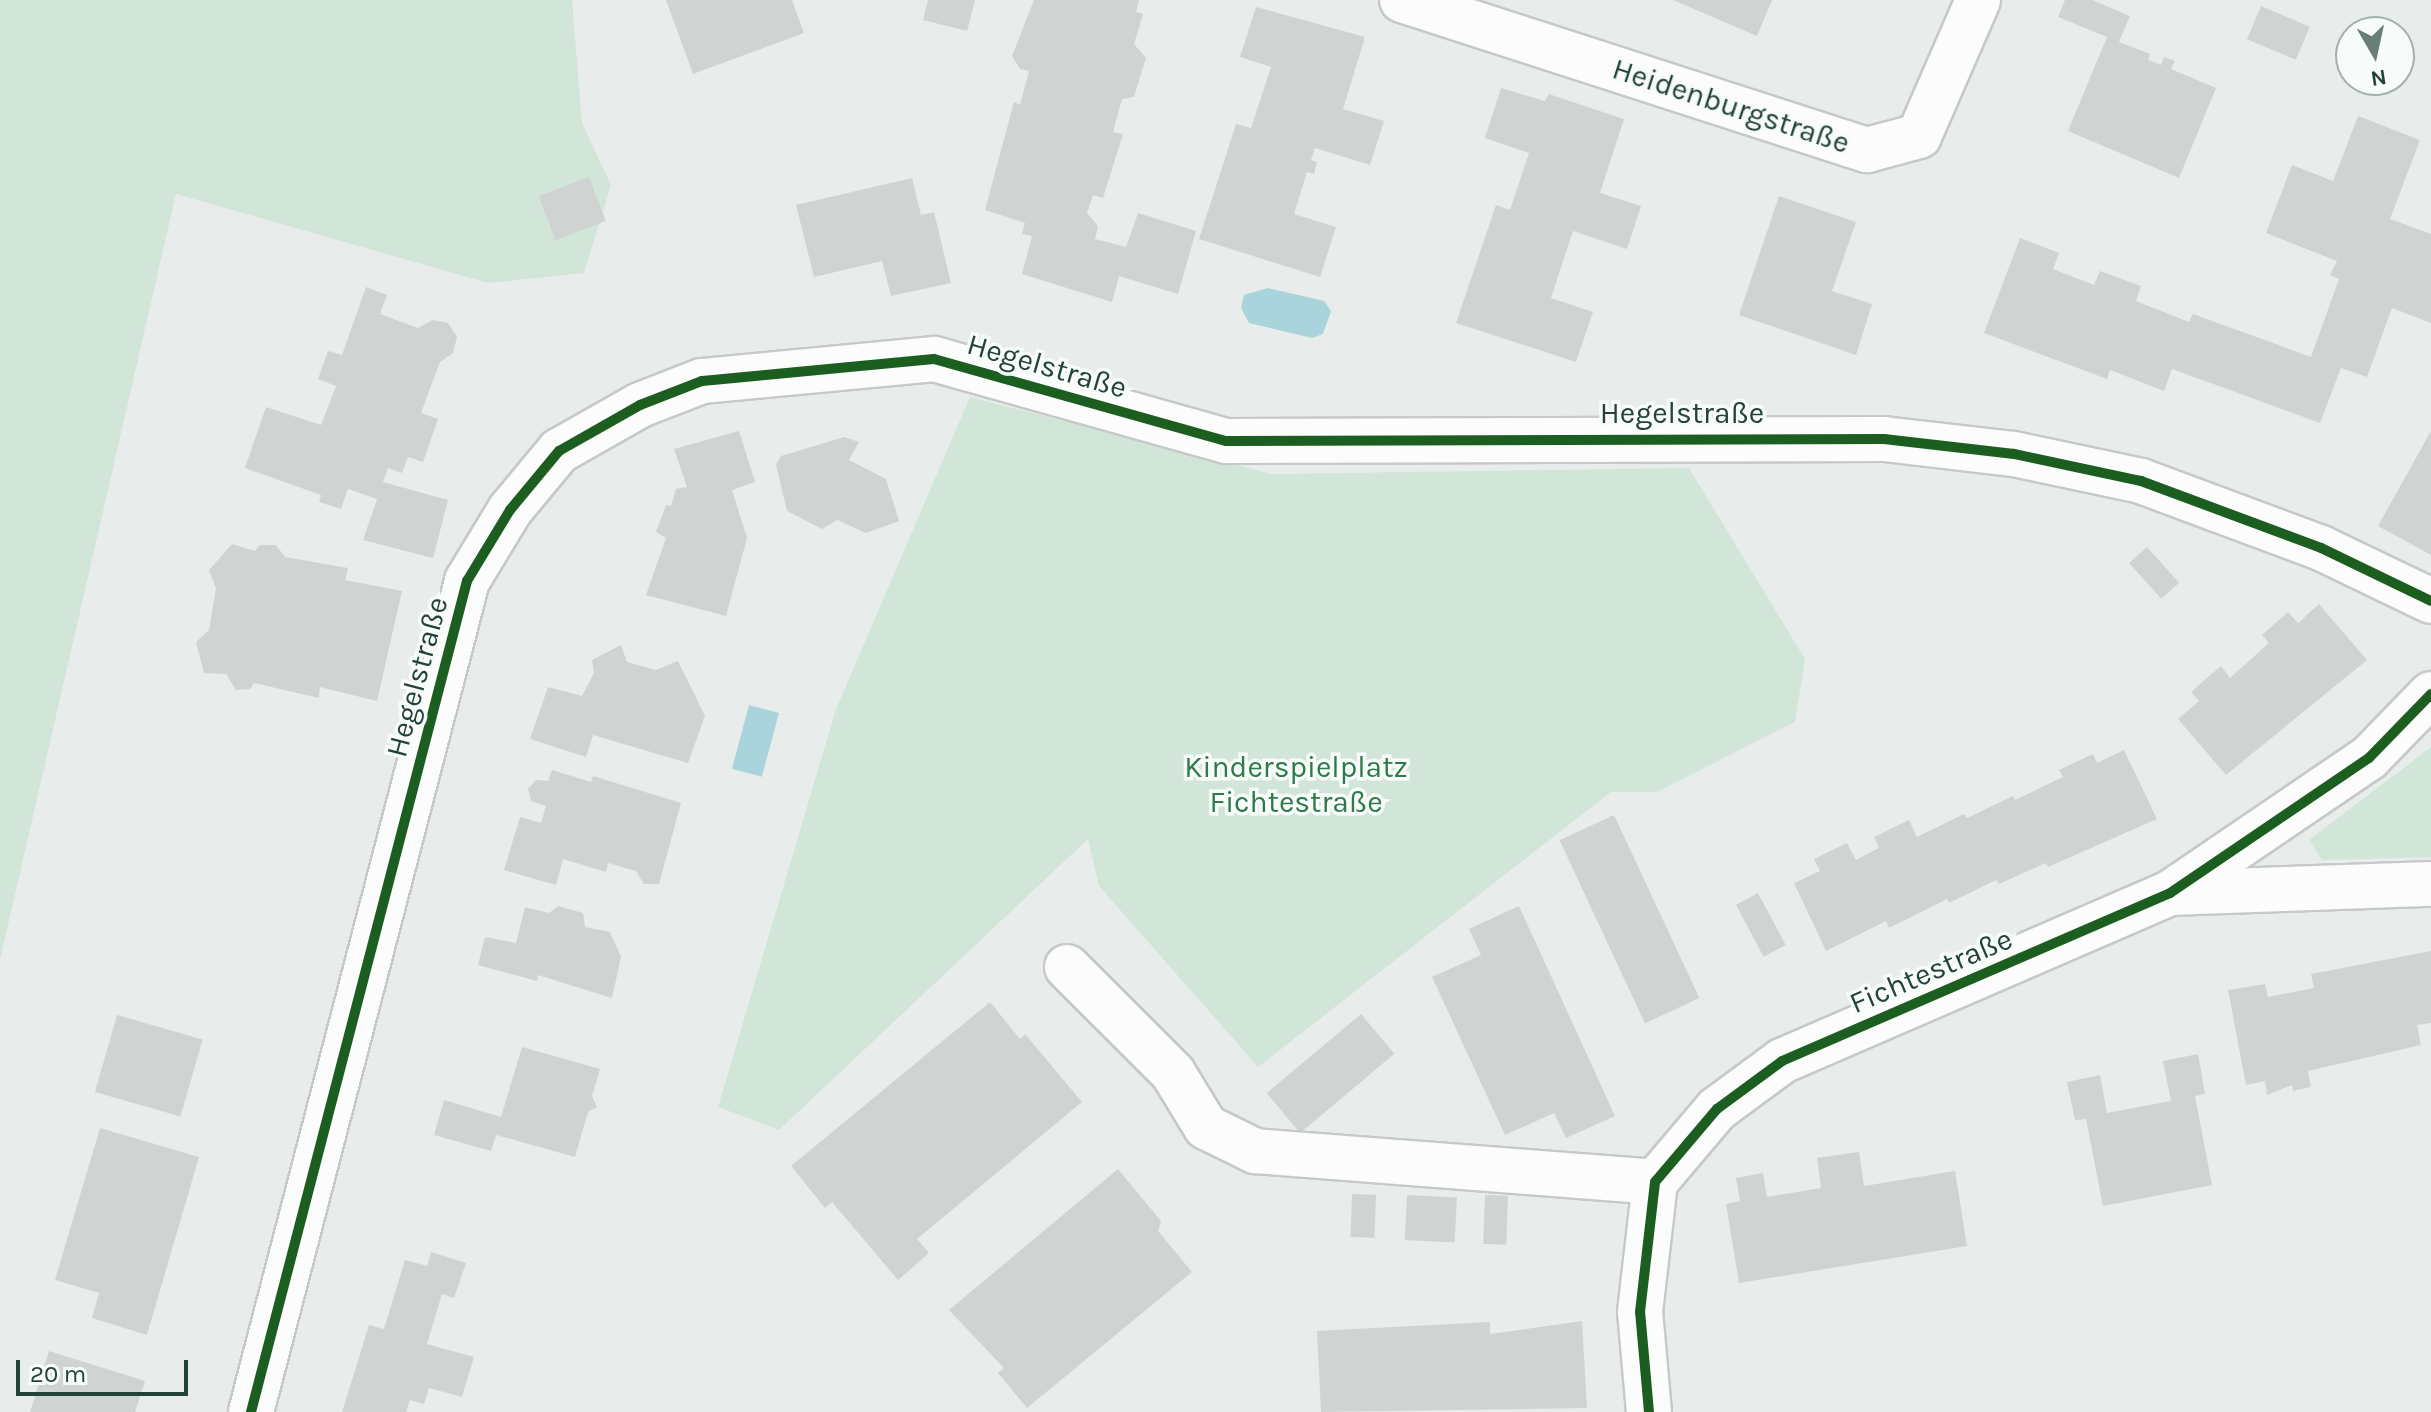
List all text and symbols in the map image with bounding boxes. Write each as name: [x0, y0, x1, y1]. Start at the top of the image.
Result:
north arrow: [2335, 16, 2415, 96]
street label: Heidenburgstraße: [1608, 51, 1854, 161]
text: N: [2369, 64, 2388, 92]
street label: Hegelstraße: [963, 326, 1131, 406]
street label: Hegelstraße: [1600, 395, 1764, 431]
street label: Hegelstraße: [378, 593, 456, 761]
park label: Kinderspielplatz Fichtestraße: [1184, 749, 1408, 820]
street label: Fichtestraße: [1844, 921, 2018, 1021]
scale bar: [20, 1344, 192, 1394]
text: 20 m: [30, 1360, 86, 1388]

